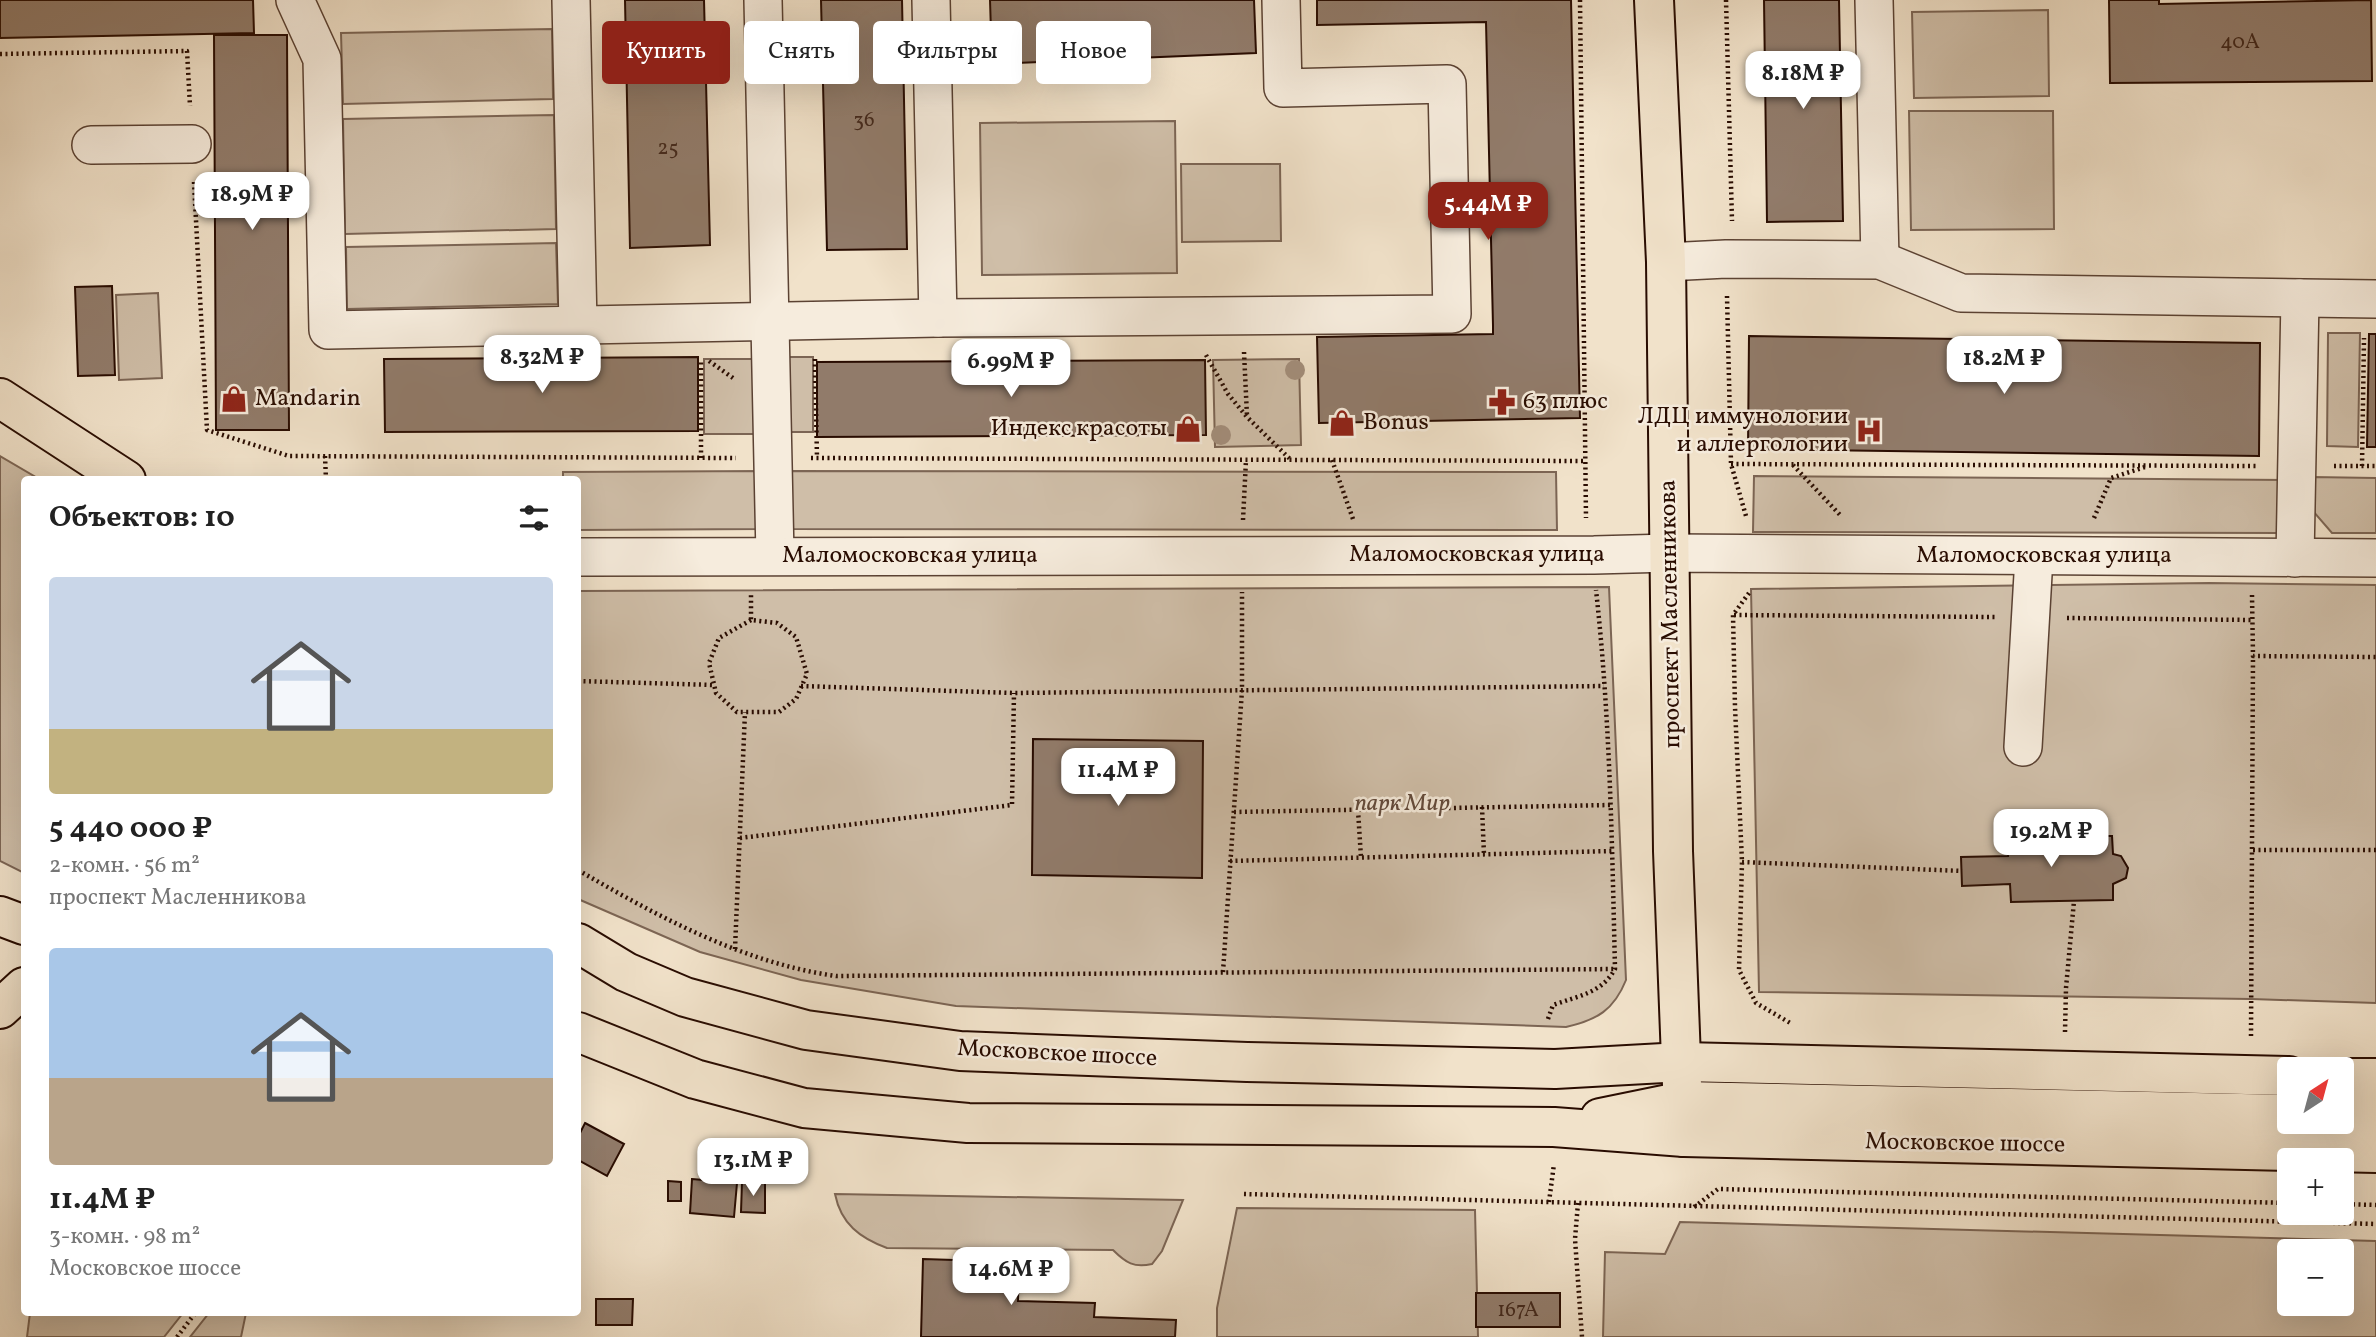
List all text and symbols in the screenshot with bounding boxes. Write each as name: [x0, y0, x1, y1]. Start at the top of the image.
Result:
chip: Купить: [602, 21, 730, 84]
chip: Снять: [744, 21, 859, 84]
chip: Фильтры: [873, 21, 1022, 84]
chip: Новое: [1036, 21, 1151, 84]
house number: 40А: [2220, 28, 2260, 57]
pin: 8.18M ₽: [1738, 52, 1868, 111]
text: 8.18M ₽: [1761, 58, 1845, 90]
house number: 36: [853, 106, 875, 135]
house number: 25: [657, 134, 679, 163]
pin: 18.9M ₽: [187, 173, 317, 232]
text: 18.9M ₽: [210, 179, 294, 211]
pin: 5.44M ₽: [1423, 182, 1553, 242]
text: 5.44M ₽: [1444, 189, 1532, 221]
pin: 8.32M ₽: [477, 336, 607, 395]
pin: 18.2M ₽: [1939, 336, 2069, 396]
pin: 6.99M ₽: [946, 340, 1076, 399]
text: 8.32M ₽: [500, 342, 584, 374]
text: 18.2M ₽: [1963, 343, 2045, 375]
text: 6.99M ₽: [967, 346, 1055, 378]
place label: Mandarin: [255, 382, 361, 416]
shop icon: Mandarin: [219, 384, 249, 414]
place label: 63 плюс: [1523, 385, 1608, 419]
pharmacy icon: 63 плюс: [1487, 387, 1517, 417]
place label: ЛДЦ иммунологии и аллергологии: [1638, 400, 1848, 462]
place label: Bonus: [1363, 406, 1429, 440]
shop icon: Bonus: [1327, 408, 1357, 438]
place label: Индекс красоты: [991, 412, 1167, 446]
shop icon: Индекс красоты: [1173, 414, 1203, 444]
hospital icon: ЛДЦ иммунологии и аллергологии: [1854, 416, 1884, 446]
street label: проспект Масленникова: [1652, 479, 1690, 749]
text: Объектов: 10: [49, 497, 235, 539]
icon: filters: [515, 499, 553, 537]
street label: Маломосковская улица: [1349, 538, 1605, 572]
street label: Маломосковская улица: [782, 539, 1038, 573]
street label: Маломосковская улица: [1916, 539, 2172, 573]
icon: home: [238, 623, 364, 749]
pin: 11.4M ₽: [1053, 748, 1183, 808]
text: 11.4M ₽: [1077, 755, 1159, 787]
park label: парк Мир: [1354, 787, 1450, 821]
text: 5 440 000 ₽: [49, 808, 212, 850]
pin: 19.2M ₽: [1986, 810, 2116, 869]
text: 19.2M ₽: [2009, 816, 2093, 848]
text: 2-комн. · 56 m²: [49, 850, 200, 882]
text: проспект Масленникова: [49, 882, 307, 914]
icon: home: [238, 994, 364, 1120]
street label: Московское шоссе: [956, 1032, 1158, 1076]
north arrow: [2277, 1057, 2354, 1134]
map controls: [2277, 1057, 2354, 1316]
street label: Московское шоссе: [1865, 1125, 2065, 1163]
pin: 13.1M ₽: [688, 1138, 818, 1198]
text: 13.1M ₽: [713, 1145, 793, 1177]
button: +: [2277, 1148, 2354, 1225]
text: 11.4M ₽: [49, 1179, 155, 1221]
text: 3-комн. · 98 m²: [49, 1221, 200, 1253]
button: −: [2277, 1239, 2354, 1316]
pin: 14.6M ₽: [946, 1248, 1076, 1307]
text: Московское шоссе: [49, 1253, 241, 1285]
text: 14.6M ₽: [969, 1254, 1053, 1286]
house number: 167А: [1497, 1296, 1539, 1325]

